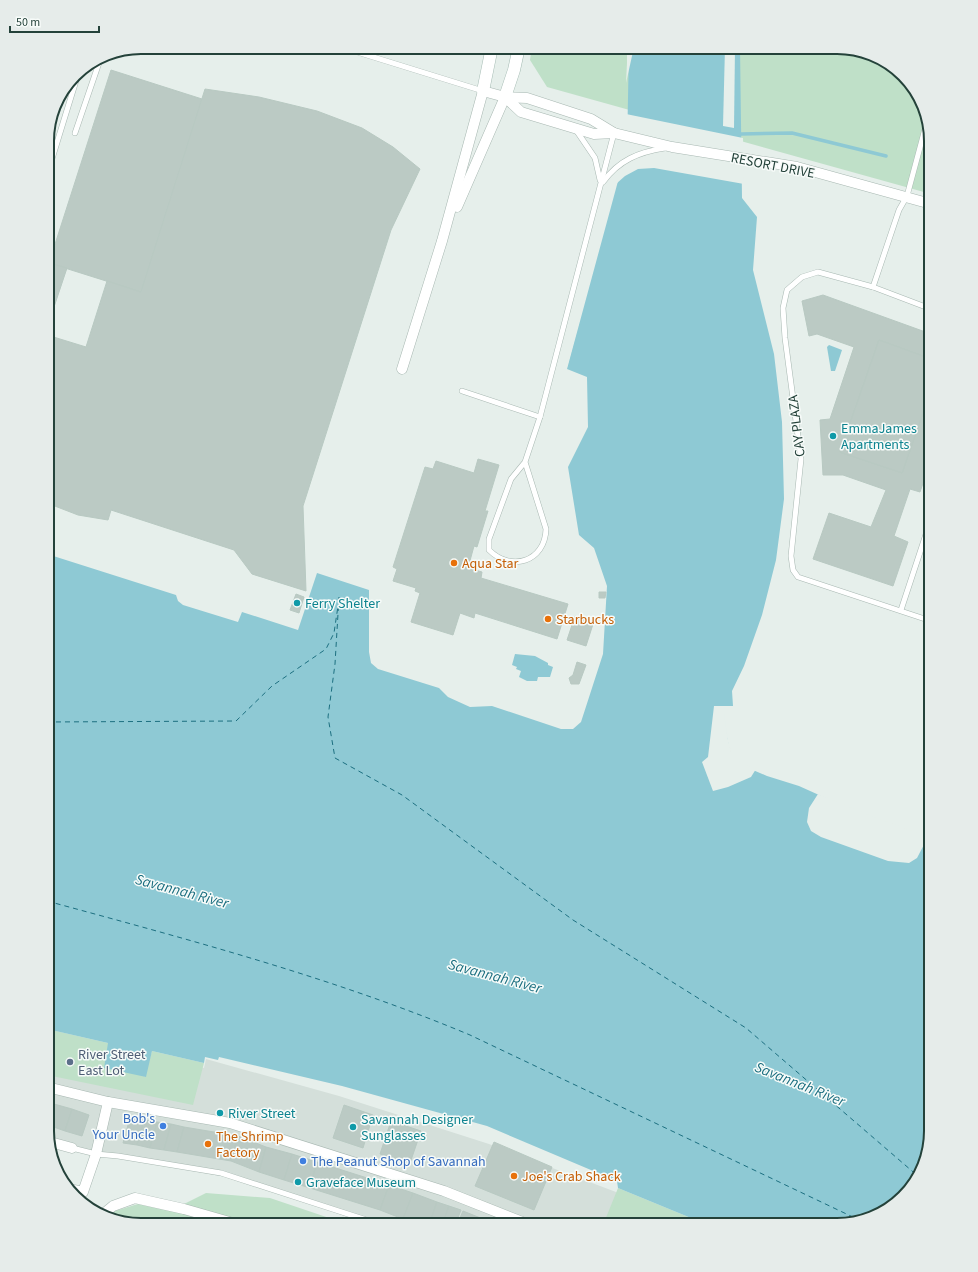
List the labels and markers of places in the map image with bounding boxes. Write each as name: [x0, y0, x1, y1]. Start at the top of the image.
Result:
place label: EmmaJames Apartments: [841, 419, 917, 455]
marker: EmmaJames Apartments: [828, 431, 838, 441]
place label: Aqua Star: [462, 554, 518, 574]
marker: Aqua Star: [449, 558, 459, 568]
place label: Ferry Shelter: [305, 594, 380, 614]
marker: Ferry Shelter: [292, 598, 302, 608]
place label: Starbucks: [556, 610, 614, 630]
marker: Starbucks: [543, 614, 553, 624]
place label: River Street East Lot: [78, 1045, 146, 1081]
marker: River Street East Lot: [65, 1057, 75, 1067]
place label: River Street: [228, 1104, 296, 1124]
marker: River Street: [215, 1108, 225, 1118]
place label: Bob's Your Uncle: [91, 1109, 155, 1145]
place label: Savannah Designer Sunglasses: [361, 1110, 473, 1146]
marker: Bob's Your Uncle: [158, 1121, 168, 1131]
marker: Savannah Designer Sunglasses: [348, 1122, 358, 1132]
place label: The Shrimp Factory: [216, 1127, 284, 1163]
marker: The Shrimp Factory: [203, 1139, 213, 1149]
place label: The Peanut Shop of Savannah: [311, 1152, 486, 1172]
marker: The Peanut Shop of Savannah: [298, 1156, 308, 1166]
place label: Joe's Crab Shack: [522, 1167, 621, 1187]
marker: Joe's Crab Shack: [509, 1171, 519, 1181]
place label: Graveface Museum: [306, 1173, 416, 1193]
marker: Graveface Museum: [293, 1177, 303, 1187]

